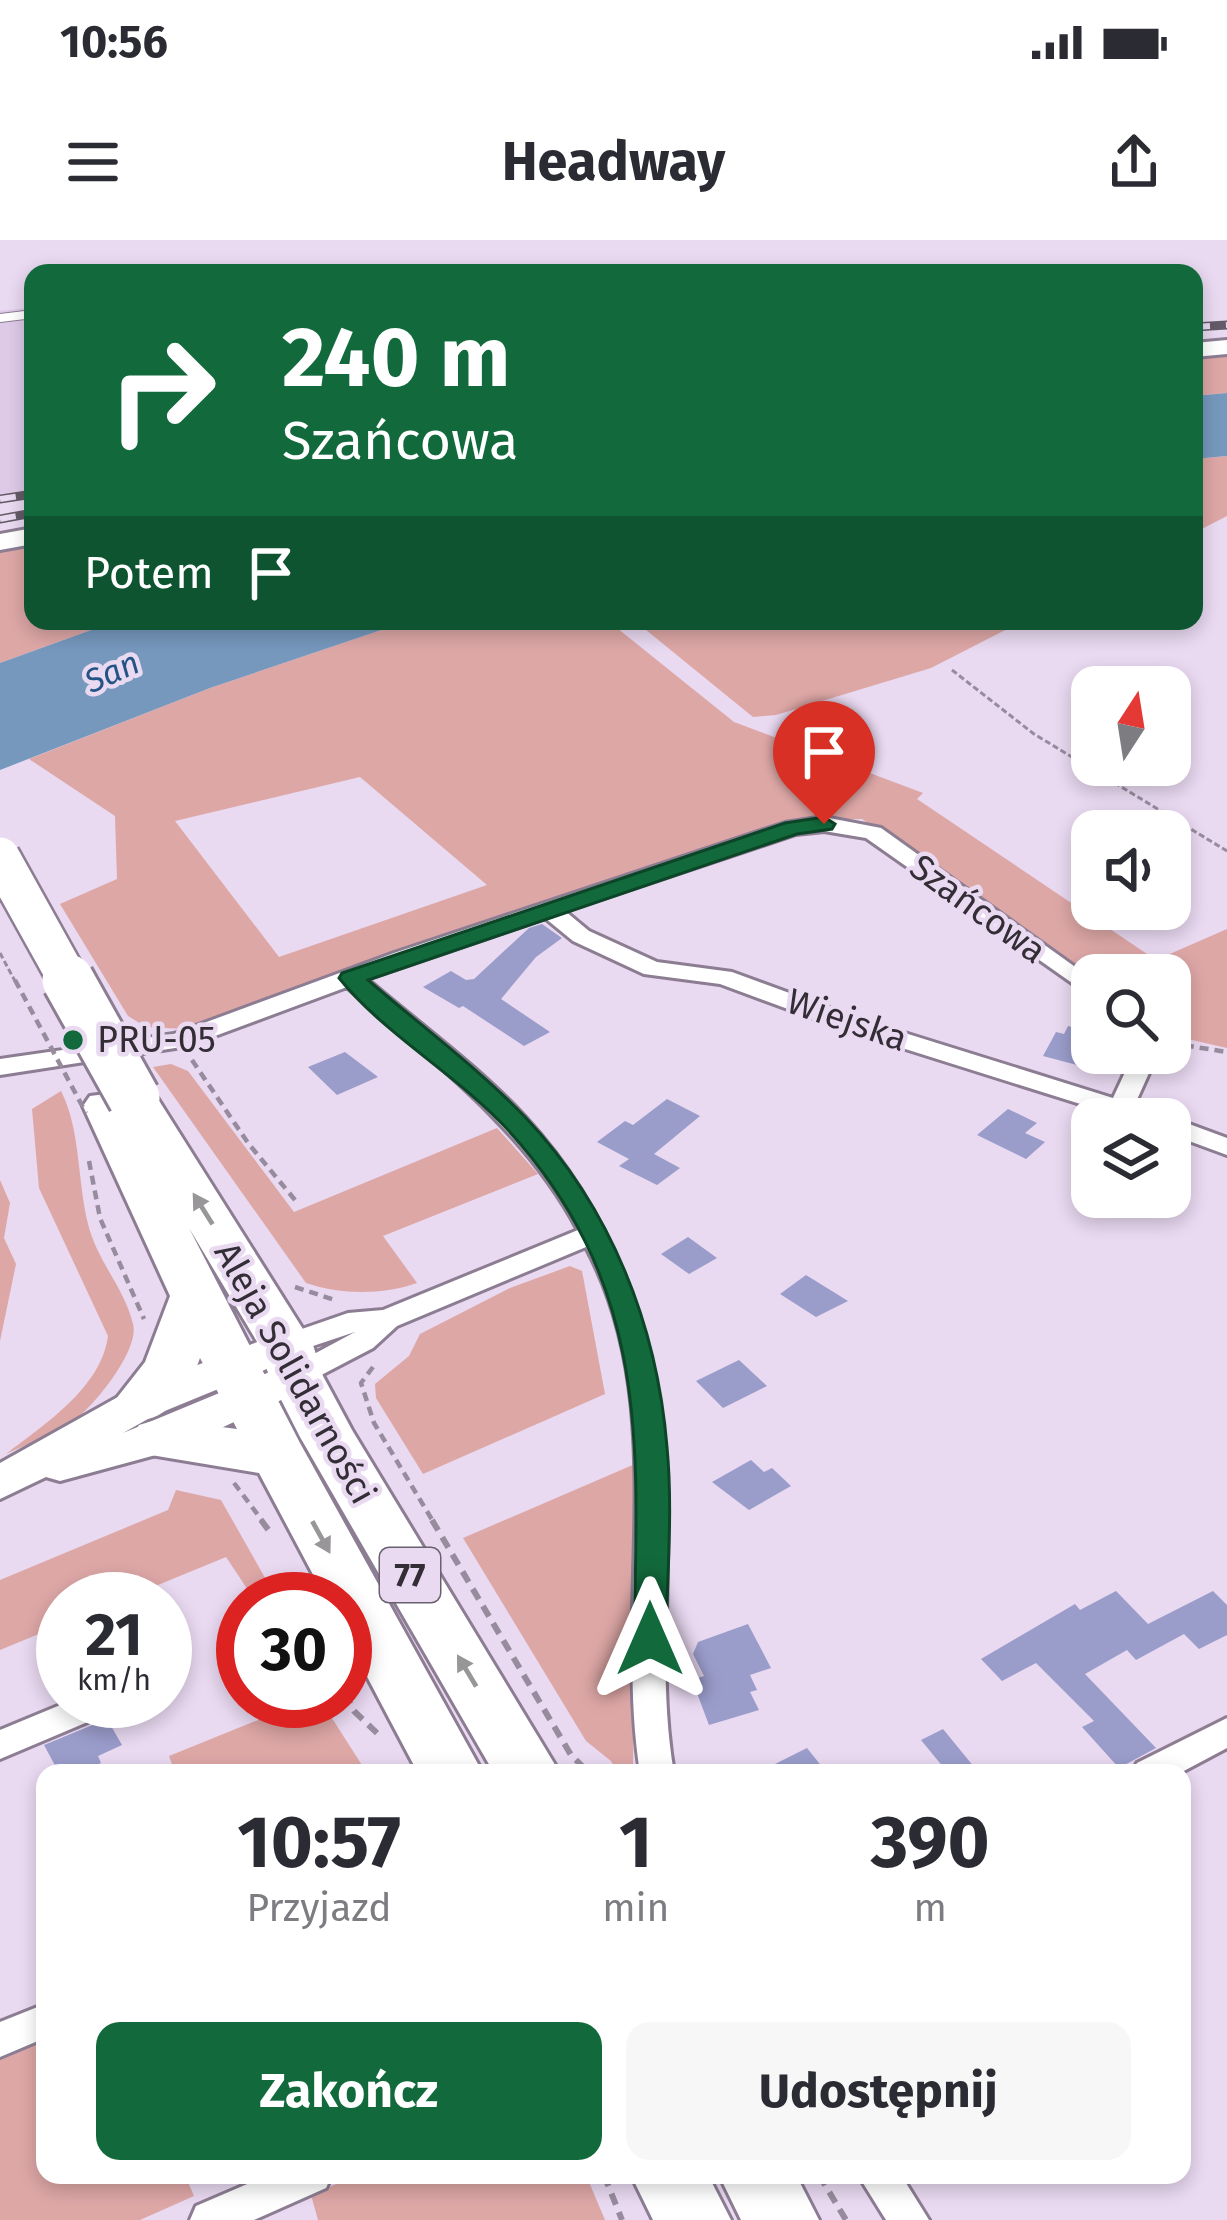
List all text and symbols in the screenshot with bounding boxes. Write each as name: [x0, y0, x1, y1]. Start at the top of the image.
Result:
text: 10:56: [60, 15, 168, 69]
icon: menu: [60, 129, 126, 195]
icon: share: [1101, 129, 1167, 195]
text: Headway: [502, 130, 725, 194]
text: 240 m: [282, 307, 510, 408]
icon: right: [84, 312, 240, 468]
text: Szańcowa: [282, 409, 518, 473]
icon: arrive: [238, 540, 304, 606]
text: Potem: [84, 546, 214, 600]
water label: San: [78, 642, 146, 702]
north arrow: [1071, 666, 1191, 786]
map controls: [1071, 666, 1191, 1218]
pin: [773, 701, 875, 824]
icon: arrive: [791, 719, 857, 785]
button: sound: [1071, 810, 1191, 930]
street label: Szańcowa: [901, 845, 1055, 973]
button: search: [1071, 954, 1191, 1074]
street label: Wiejska: [781, 979, 913, 1061]
place label: PRU-05: [97, 1018, 216, 1062]
marker: PRU-05: [60, 1027, 86, 1053]
button: layers: [1071, 1098, 1191, 1218]
one-way arrow: [193, 1193, 215, 1226]
street label: Aleja Solidarności: [205, 1234, 385, 1512]
one-way arrow: [310, 1521, 331, 1554]
road number: 77: [380, 1548, 440, 1602]
speed limit sign: 30: [216, 1572, 372, 1728]
position arrow: [587, 1576, 713, 1702]
text: 21: [85, 1599, 143, 1671]
one-way arrow: [457, 1654, 478, 1688]
text: km/h: [77, 1662, 151, 1698]
text: 10:57: [237, 1800, 401, 1886]
text: 1: [619, 1800, 652, 1886]
text: 390: [871, 1800, 990, 1886]
text: Przyjazd: [247, 1885, 392, 1931]
text: min: [602, 1885, 669, 1931]
text: m: [913, 1885, 947, 1931]
button: Zakończ: [96, 2022, 602, 2160]
button: Udostępnij: [626, 2022, 1131, 2160]

